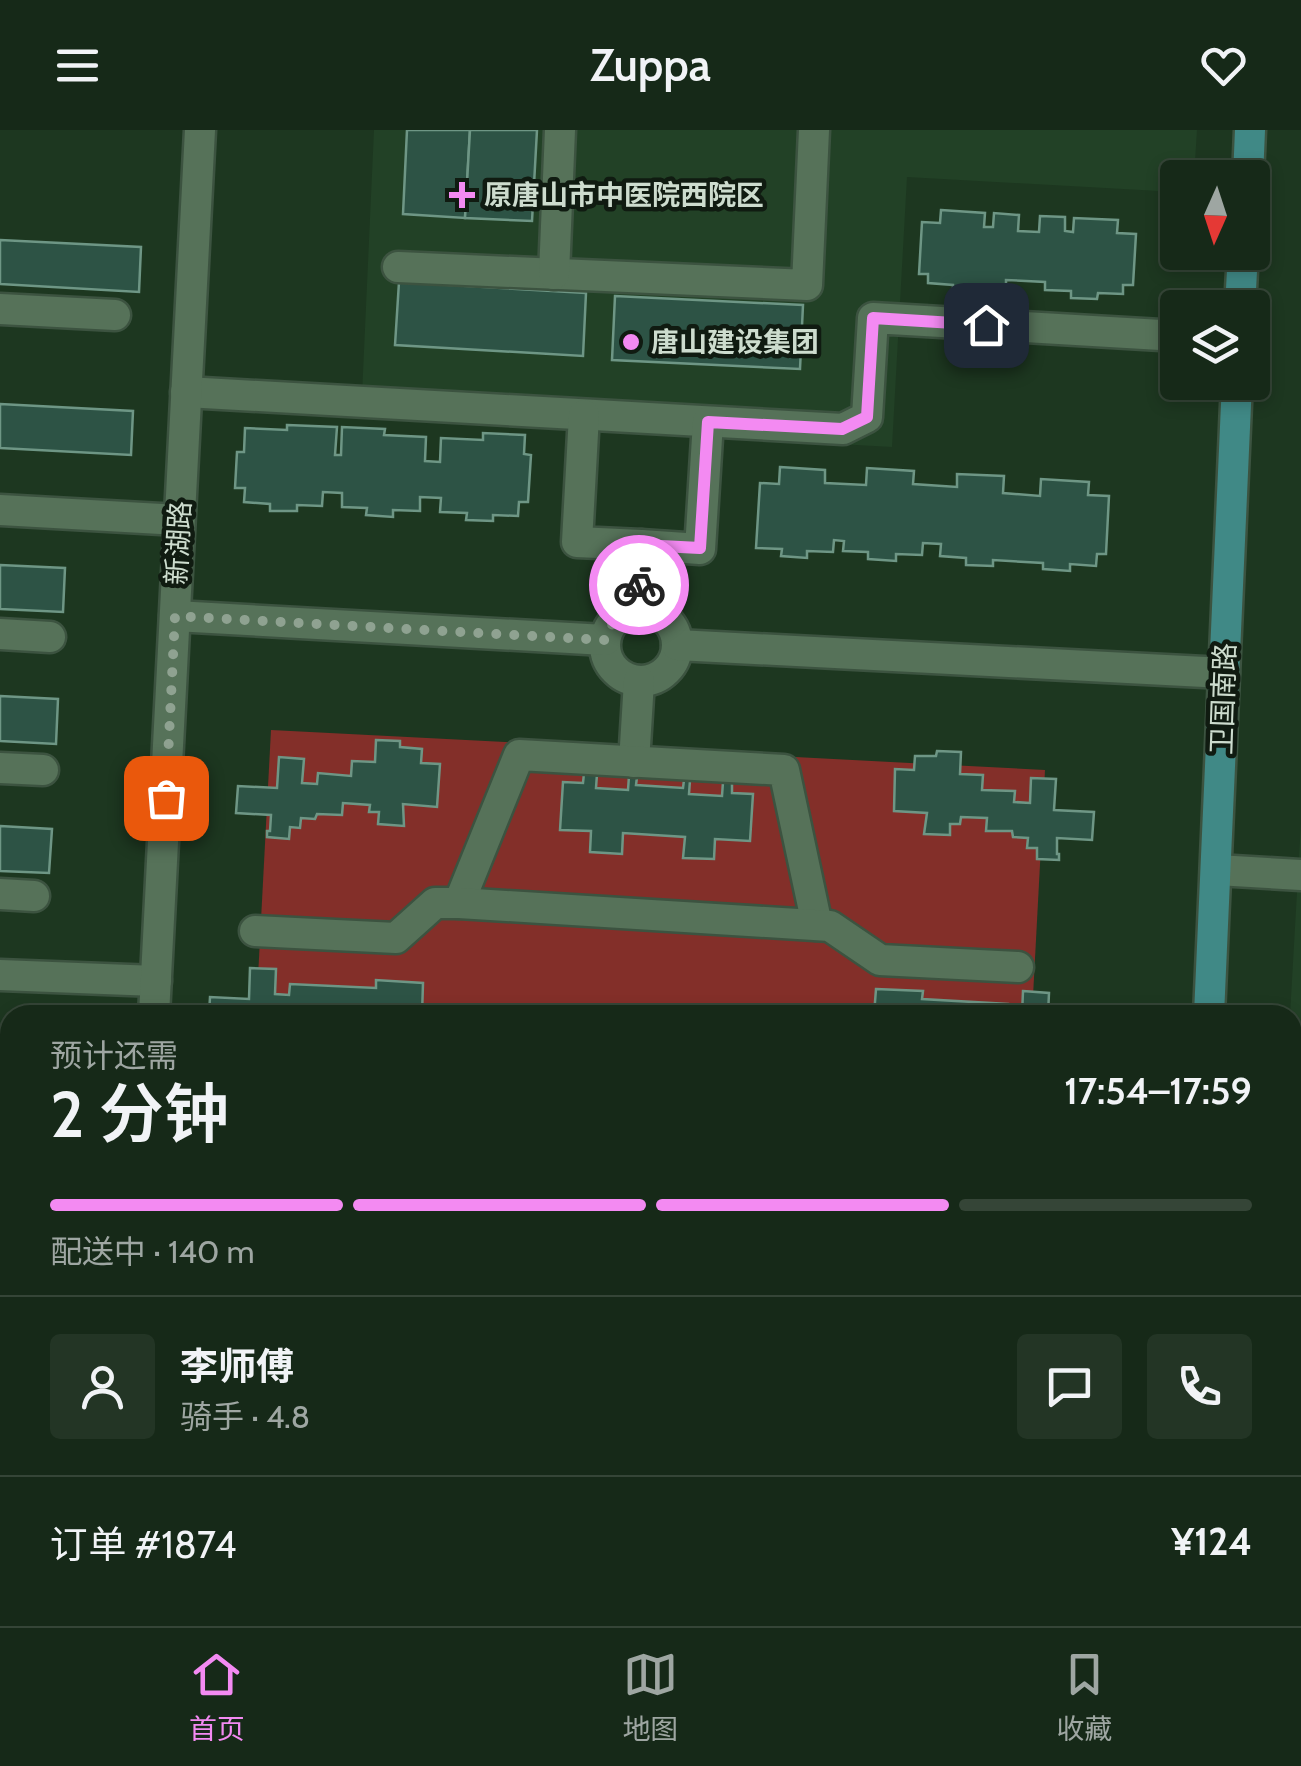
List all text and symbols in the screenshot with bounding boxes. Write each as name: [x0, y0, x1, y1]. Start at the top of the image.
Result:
icon: menu: [50, 38, 105, 93]
text: Zuppa: [590, 38, 711, 92]
icon: heart: [1196, 38, 1251, 93]
north arrow: [1160, 160, 1270, 270]
map controls: [1160, 160, 1270, 400]
place label: 原唐山市中医院西院区: [484, 178, 764, 212]
marker: 原唐山市中医院西院区: [449, 182, 475, 208]
pin: [944, 283, 1029, 368]
button: layers: [1160, 290, 1270, 400]
icon: home: [959, 298, 1014, 353]
place label: 唐山建设集团: [651, 325, 819, 359]
marker: 唐山建设集团: [620, 331, 642, 353]
street label: 新湖路: [159, 500, 197, 586]
courier: [589, 535, 689, 635]
icon: bike: [612, 558, 667, 613]
street label: 卫国南路: [1204, 642, 1242, 756]
pin: [124, 756, 209, 841]
icon: bag: [139, 771, 194, 826]
text: 预计还需: [50, 1036, 178, 1075]
text: 17:54–17:59: [1064, 1067, 1252, 1114]
text: 2 分钟: [50, 1074, 229, 1153]
text: 配送中 · 140 m: [50, 1232, 255, 1271]
button: person: [50, 1334, 155, 1439]
button: chat: [1017, 1334, 1122, 1439]
button: phone: [1147, 1334, 1252, 1439]
text: 李师傅: [180, 1343, 294, 1390]
text: 骑手 · 4.8: [180, 1397, 310, 1436]
text: ¥124: [1171, 1518, 1252, 1565]
text: 订单 #1874: [50, 1521, 236, 1568]
tab: 首页: [189, 1647, 245, 1747]
tab: 地图: [622, 1647, 678, 1747]
tab: 收藏: [1056, 1647, 1112, 1747]

